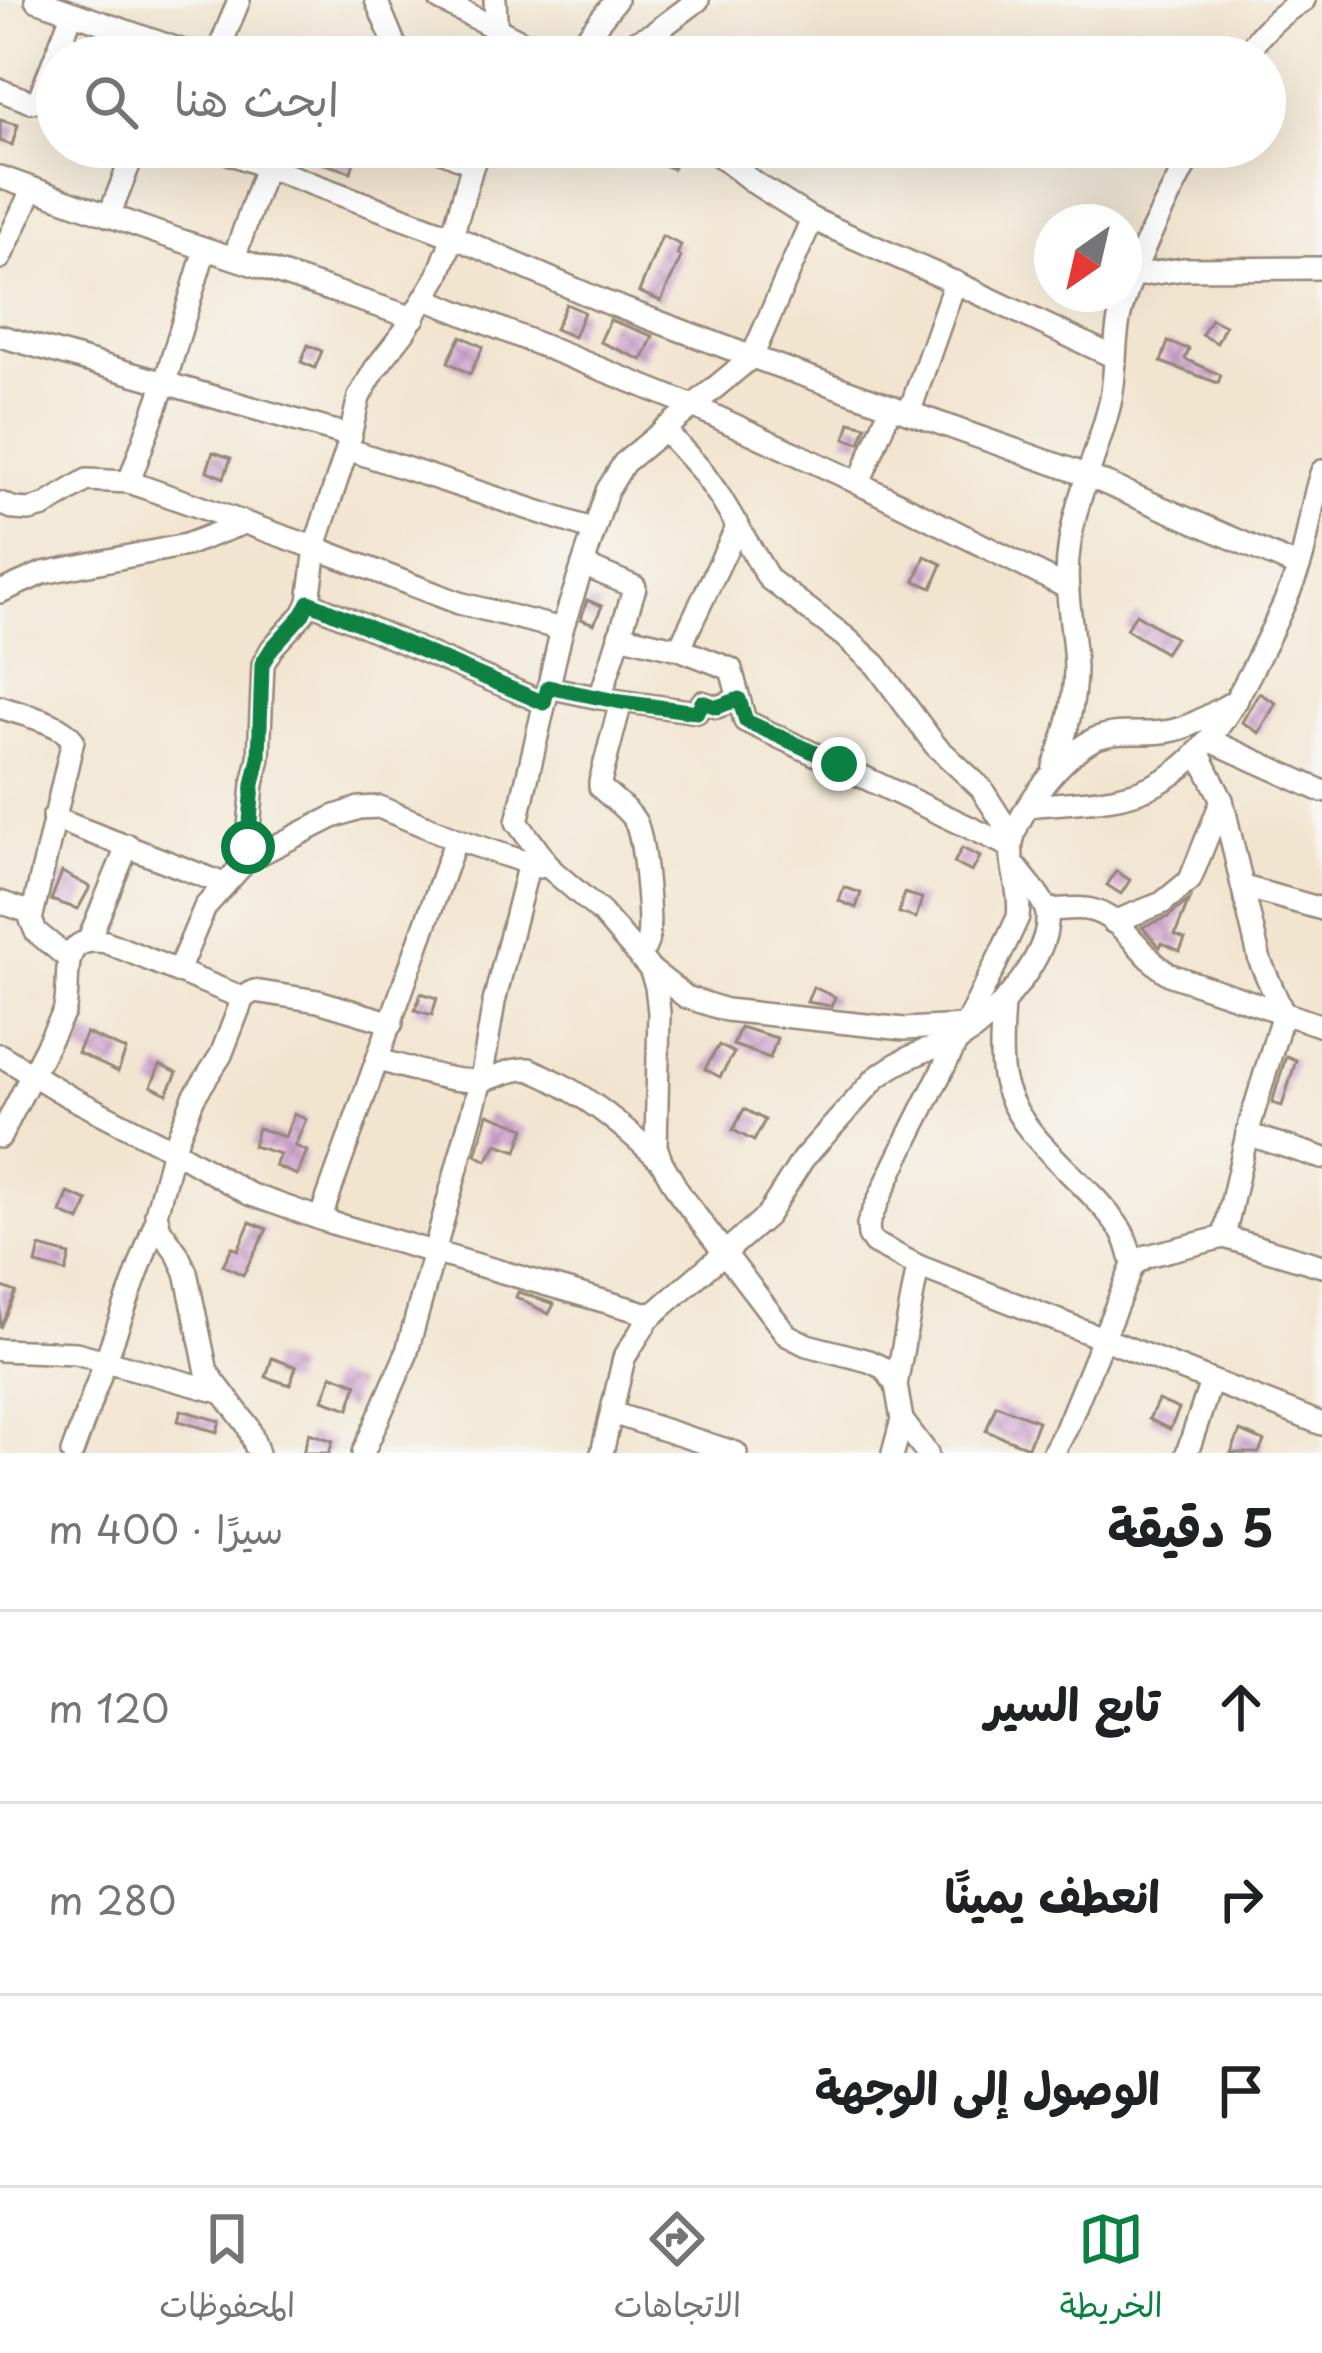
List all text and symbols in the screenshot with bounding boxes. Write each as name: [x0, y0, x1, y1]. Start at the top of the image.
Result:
search box: [36, 36, 1286, 168]
text: ابحث هنا: [174, 63, 339, 131]
icon: search: [78, 69, 144, 135]
north arrow: [1034, 204, 1142, 312]
route end: [812, 737, 866, 791]
route start: [221, 820, 275, 874]
text: 5 دقيقة: [1107, 1487, 1274, 1564]
text: سيرًا · 400 m: [48, 1498, 284, 1557]
text: تابع السير: [985, 1668, 1160, 1736]
icon: ahead: [1208, 1674, 1274, 1740]
text: 120 m: [48, 1677, 169, 1736]
text: انعطف يمينًا: [945, 1860, 1160, 1928]
icon: right: [1208, 1866, 1274, 1932]
text: 280 m: [48, 1869, 177, 1928]
text: الوصول إلى الوجهة: [815, 2052, 1160, 2120]
icon: arrive: [1208, 2058, 1274, 2124]
tab: المحفوظات: [159, 2206, 295, 2335]
tab: الاتجاهات: [614, 2206, 741, 2335]
tab: الخريطة: [1060, 2206, 1163, 2335]

